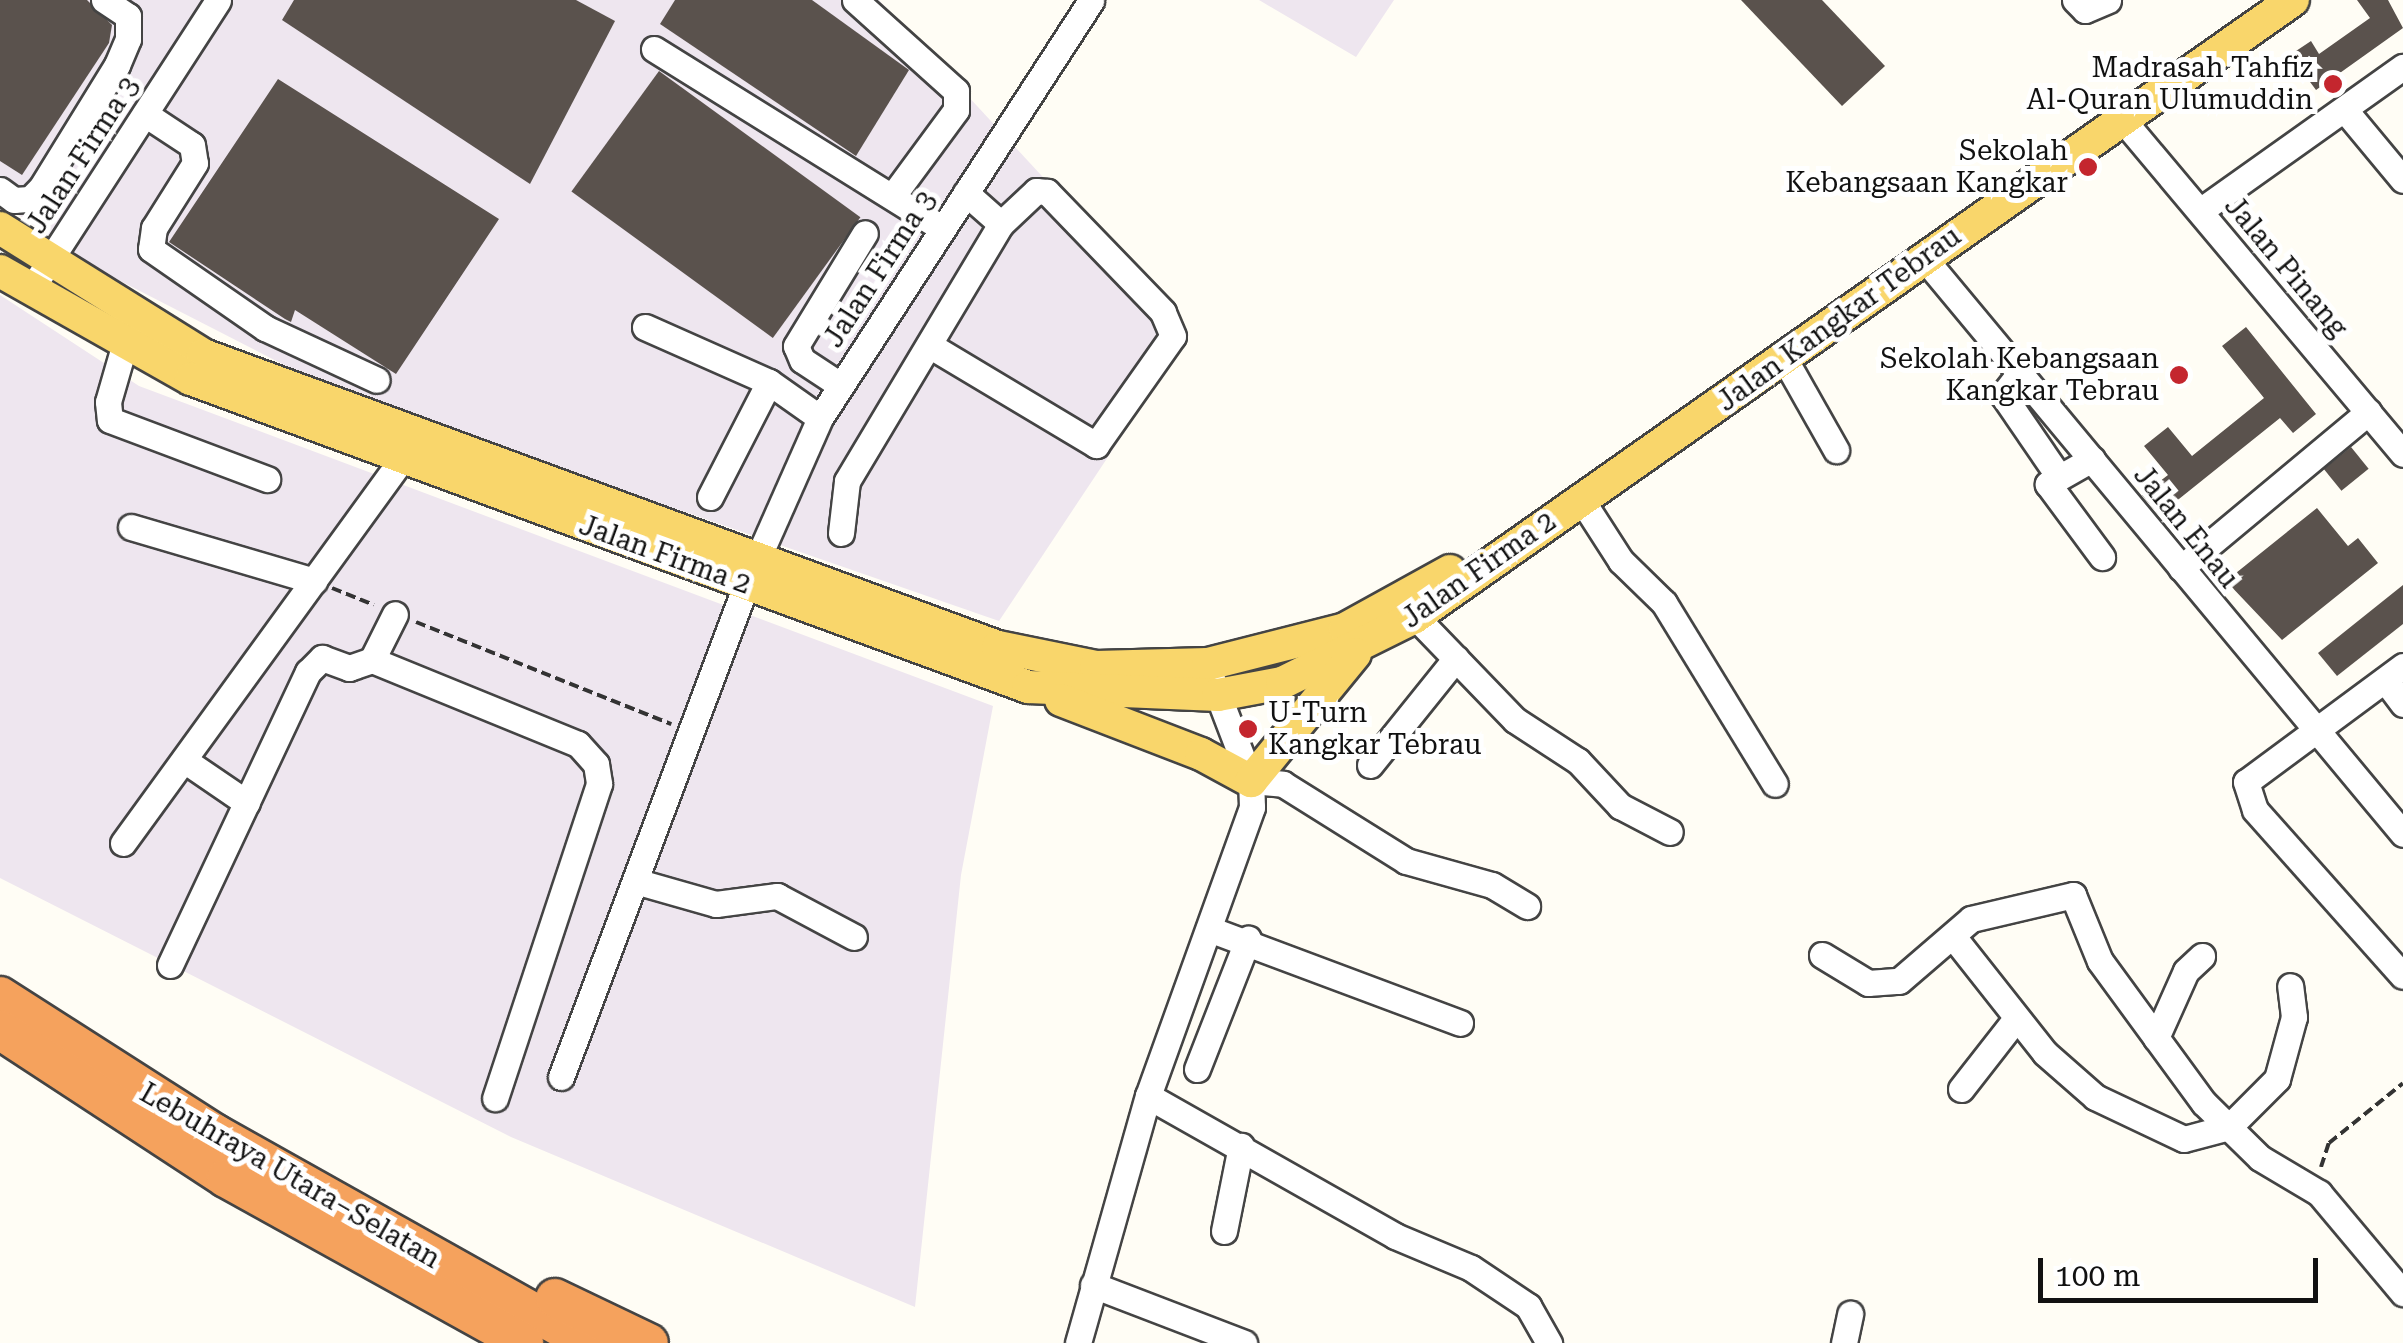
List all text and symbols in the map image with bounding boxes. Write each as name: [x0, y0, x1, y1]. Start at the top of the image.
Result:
place label: Madrasah Tahfiz Al-Quran Ulumuddin: [2026, 51, 2313, 117]
street label: Jalan Firma 3: [20, 70, 146, 240]
marker: Madrasah Tahfiz Al-Quran Ulumuddin: [2322, 73, 2344, 95]
place label: Sekolah Kebangsaan Kangkar: [1785, 134, 2068, 200]
marker: Sekolah Kebangsaan Kangkar: [2077, 156, 2099, 178]
street label: Jalan Firma 3: [817, 184, 943, 354]
street label: Jalan Pinang: [2217, 190, 2355, 344]
street label: Jalan Kangkar Tebrau: [1711, 219, 1967, 419]
place label: Sekolah Kebangsaan Kangkar Tebrau: [1880, 342, 2159, 408]
marker: Sekolah Kebangsaan Kangkar Tebrau: [2168, 364, 2190, 386]
street label: Jalan Enau: [2126, 459, 2246, 595]
street label: Jalan Firma 2: [1396, 505, 1562, 635]
street label: Jalan Firma 2: [575, 508, 755, 602]
place label: U-Turn Kangkar Tebrau: [1268, 696, 1481, 762]
marker: U-Turn Kangkar Tebrau: [1237, 718, 1259, 740]
street label: Lebuhraya Utara–Selatan: [134, 1076, 446, 1276]
scale bar: [2043, 1238, 2323, 1300]
text: 100 m: [2055, 1258, 2140, 1293]

